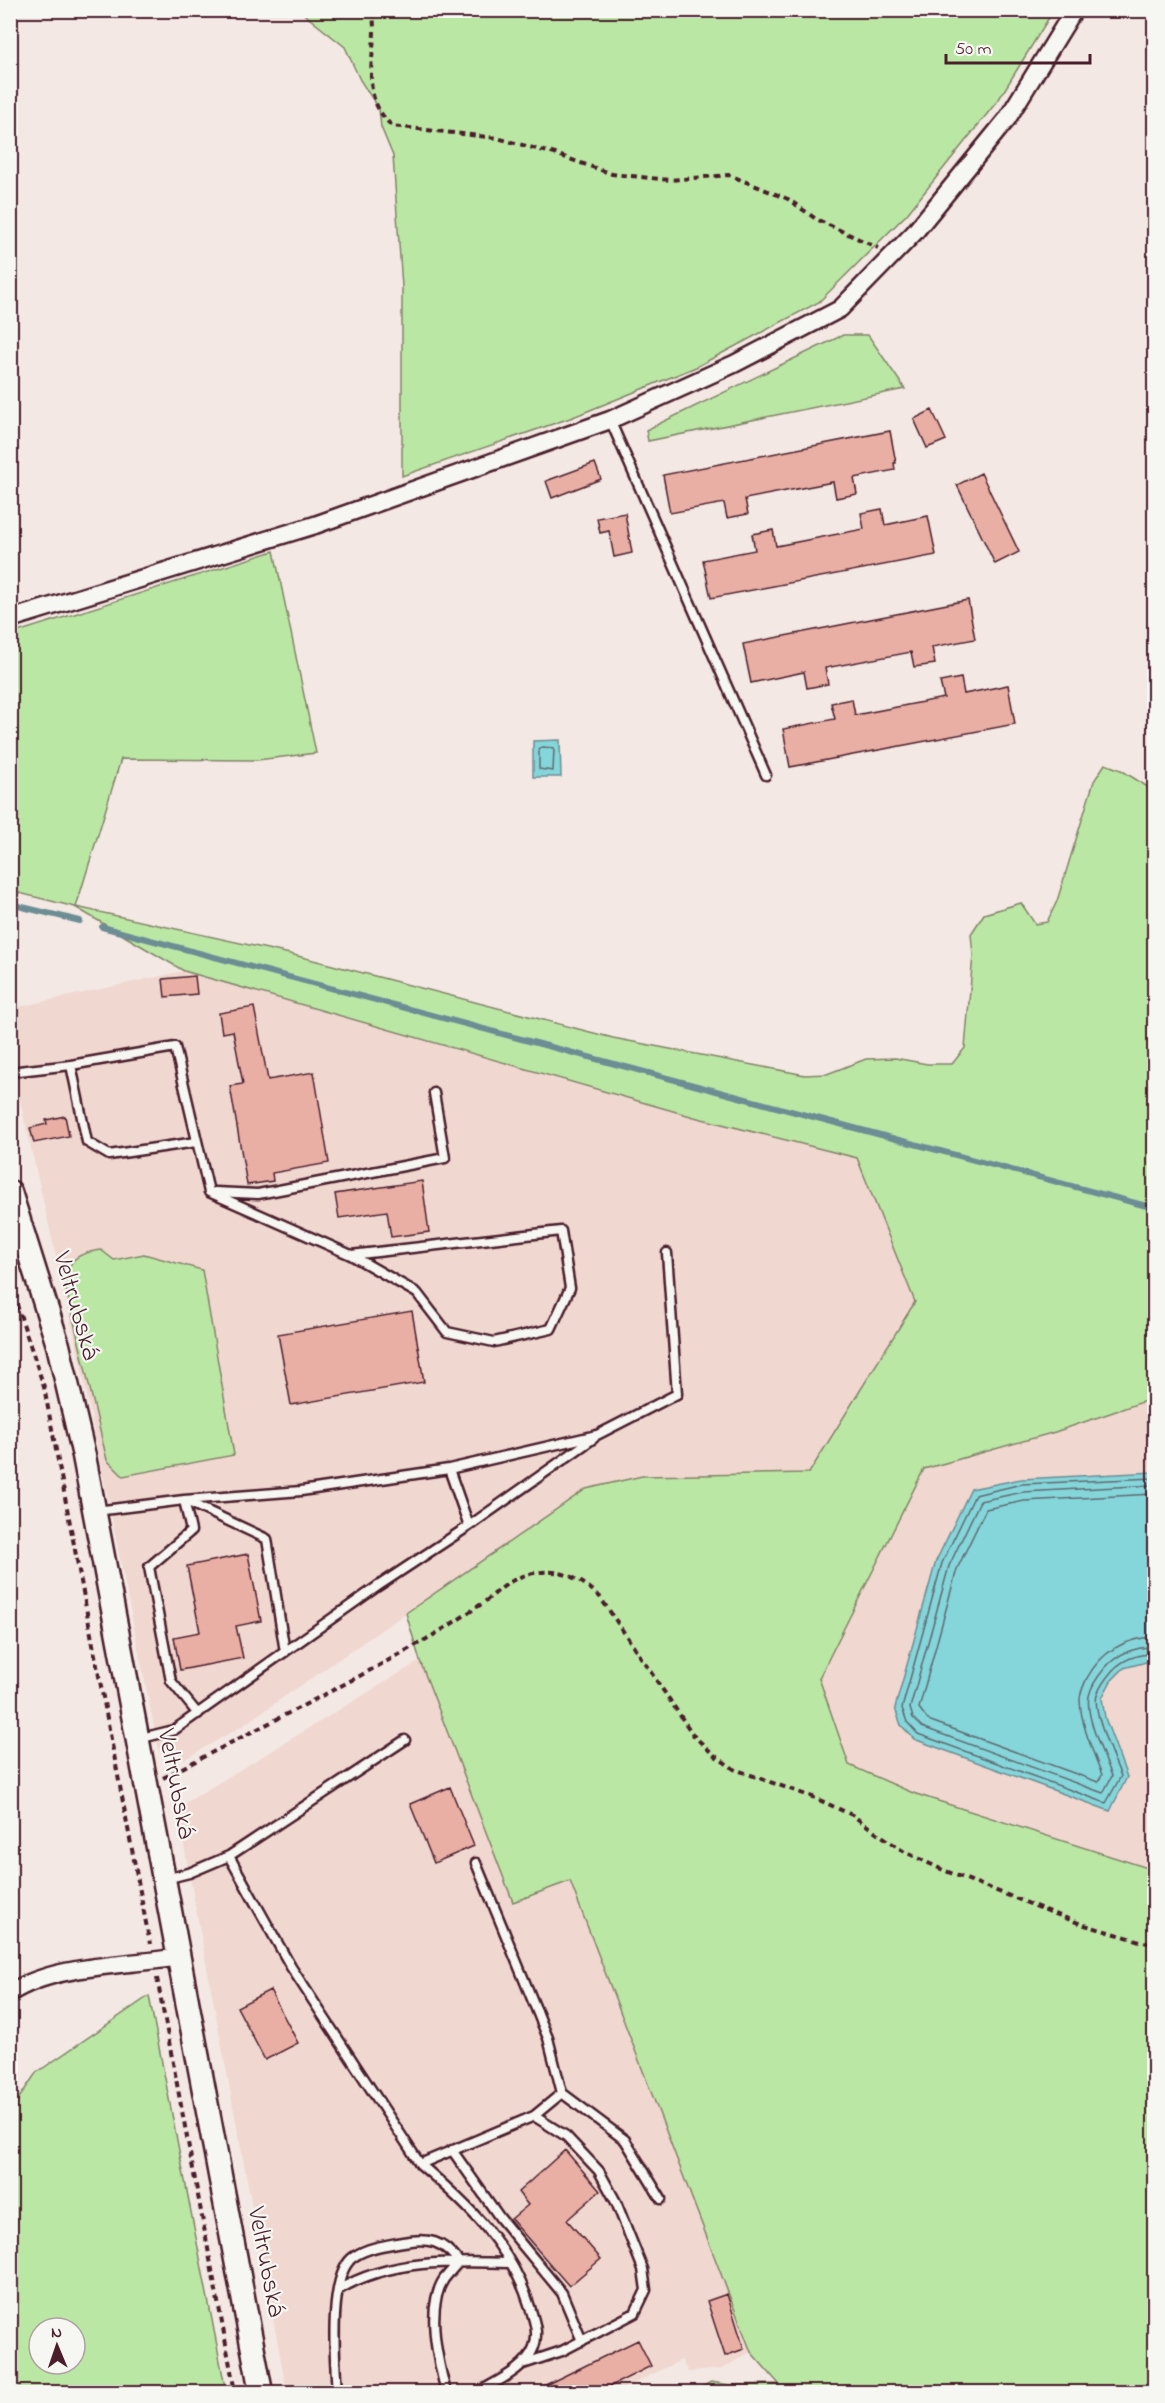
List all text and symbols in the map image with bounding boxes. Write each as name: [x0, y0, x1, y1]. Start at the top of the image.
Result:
scale bar: [946, 27, 1090, 65]
text: 50 m: [955, 37, 992, 63]
street label: Veltrubská: [41, 1246, 109, 1365]
street label: Veltrubská: [146, 1725, 204, 1842]
street label: Veltrubská: [236, 2203, 294, 2320]
north arrow: [27, 2316, 87, 2376]
text: N: [51, 2321, 63, 2345]

